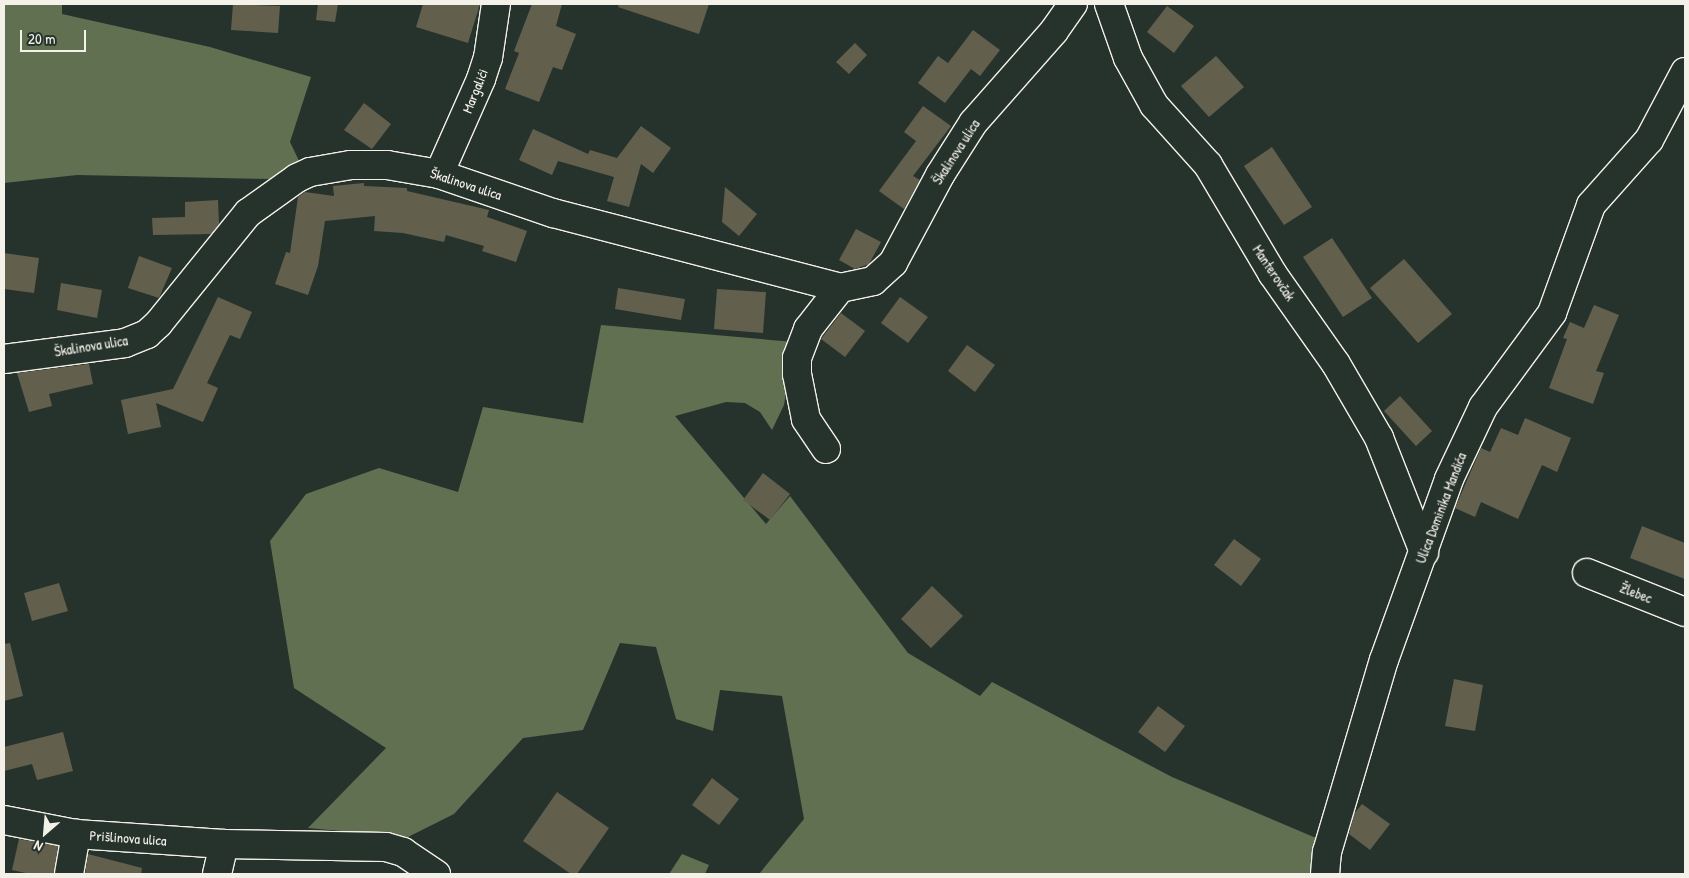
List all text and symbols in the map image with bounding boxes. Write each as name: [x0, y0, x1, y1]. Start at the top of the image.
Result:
scale bar: [22, 20, 89, 52]
text: 20 m: [28, 28, 55, 49]
street label: Margalići: [459, 66, 491, 116]
street label: Škalinova ulica: [929, 116, 983, 188]
street label: Škalinova ulica: [428, 165, 504, 203]
street label: Manterovčak: [1249, 242, 1299, 304]
street label: Škalinova ulica: [53, 332, 129, 360]
street label: Ulica Dominika Mandića: [1412, 450, 1470, 566]
street label: Žlebec: [1618, 579, 1654, 607]
north arrow: [20, 808, 70, 858]
street label: Prišlinova ulica: [89, 827, 167, 849]
text: N: [30, 837, 46, 857]

